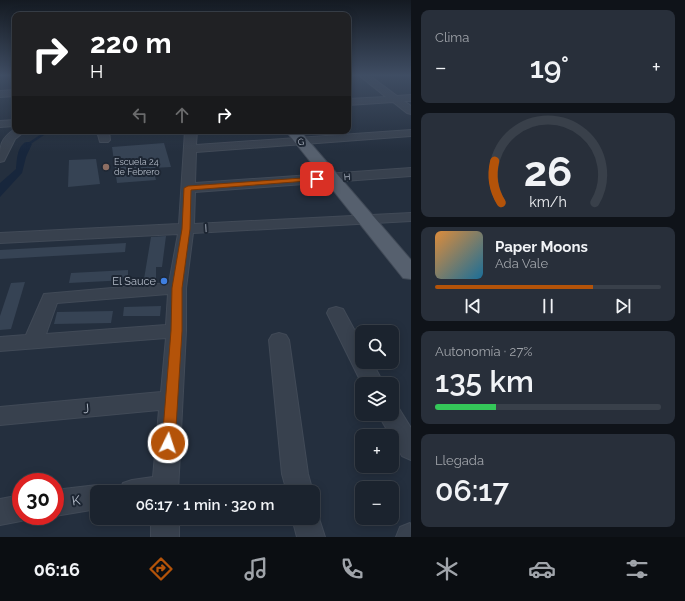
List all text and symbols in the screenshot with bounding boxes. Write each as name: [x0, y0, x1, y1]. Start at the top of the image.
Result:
text: 220 m: [90, 27, 172, 60]
icon: right: [24, 28, 76, 80]
text: Clima: [435, 30, 469, 45]
text: 19°: [530, 50, 569, 85]
text: −: [435, 54, 447, 80]
text: +: [652, 54, 661, 80]
text: H: [90, 61, 103, 82]
icon: left: [129, 104, 151, 126]
icon: ahead: [171, 104, 193, 126]
icon: right: [213, 104, 235, 126]
street label: G: [297, 137, 305, 147]
text: 26: [524, 147, 572, 196]
place label: Escuela 24 de Febrero: [114, 157, 160, 177]
marker: Escuela 24 de Febrero: [101, 162, 111, 172]
pin: [300, 162, 334, 196]
icon: arrive: [306, 168, 328, 190]
street label: H: [343, 172, 351, 182]
text: km/h: [529, 194, 567, 210]
street label: I: [204, 222, 208, 235]
text: Paper Moons: [495, 238, 588, 256]
text: Ada Vale: [495, 256, 548, 271]
place label: El Sauce: [112, 275, 157, 288]
marker: El Sauce: [159, 276, 169, 286]
icon: previous: [462, 295, 484, 317]
icon: pause: [537, 295, 559, 317]
icon: next: [612, 295, 634, 317]
map controls: [355, 325, 399, 525]
button: search: [355, 325, 399, 369]
text: Autonomía · 27%: [435, 344, 533, 359]
text: 135 km: [435, 364, 534, 399]
button: layers: [355, 377, 399, 421]
street label: J: [82, 401, 90, 416]
position arrow: [147, 422, 189, 464]
button: +: [355, 429, 399, 473]
text: Llegada: [435, 453, 484, 468]
speed limit sign: 30: [12, 473, 64, 525]
text: 06:17: [435, 473, 509, 508]
button: −: [355, 481, 399, 525]
street label: K: [71, 492, 82, 509]
text: 06:17 · 1 min · 320 m: [136, 496, 274, 514]
icon: directions: [147, 555, 175, 583]
icon: music: [242, 555, 270, 583]
icon: phone: [338, 555, 366, 583]
icon: climate: [433, 555, 461, 583]
icon: car: [528, 555, 556, 583]
icon: filters: [623, 555, 651, 583]
text: 06:16: [34, 559, 80, 580]

